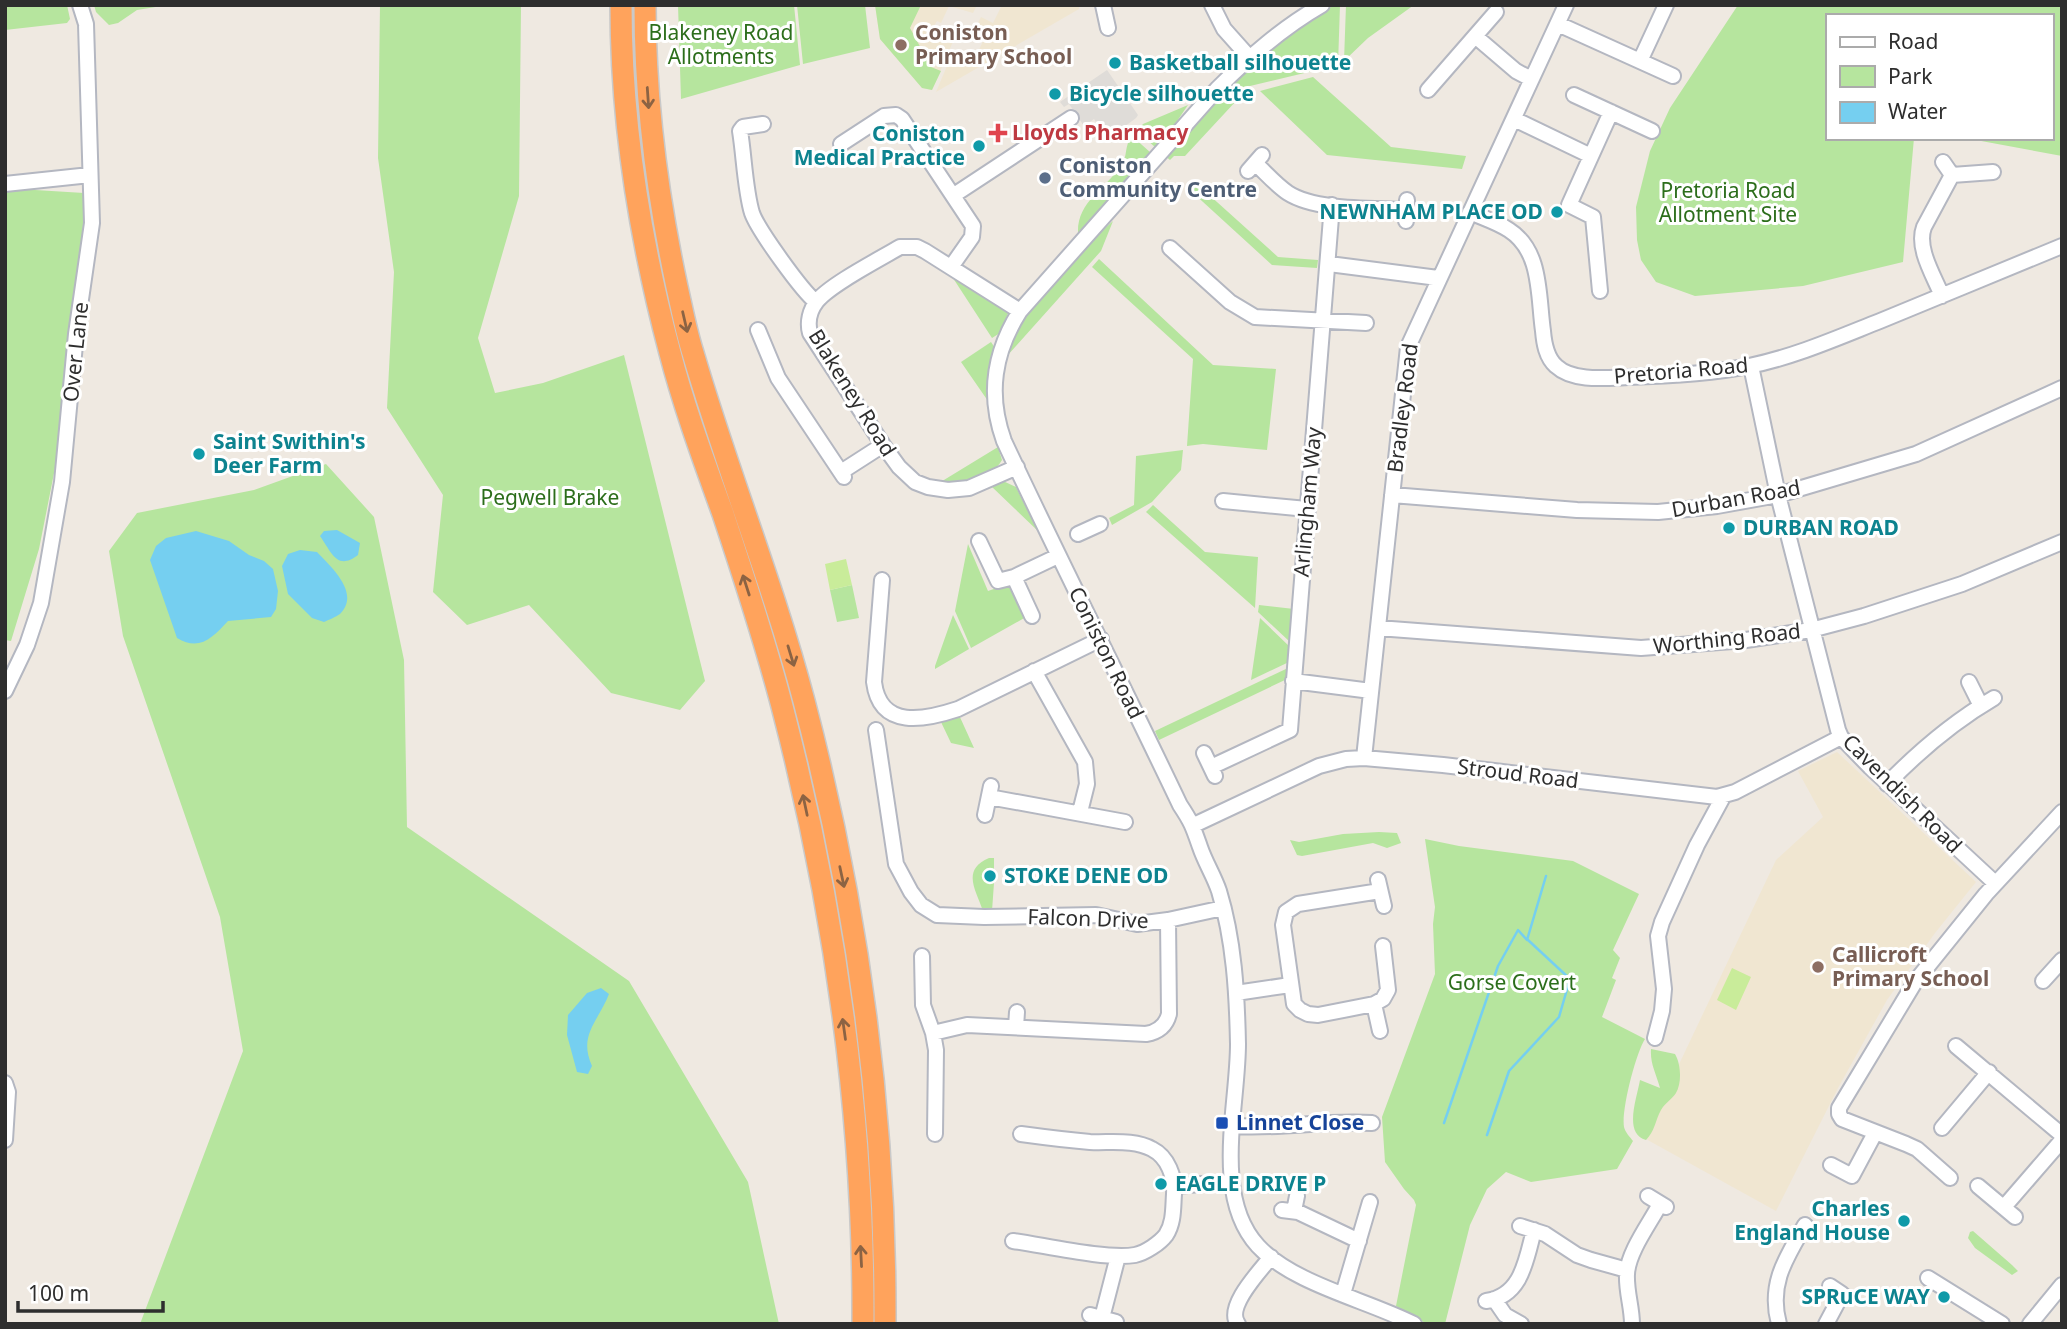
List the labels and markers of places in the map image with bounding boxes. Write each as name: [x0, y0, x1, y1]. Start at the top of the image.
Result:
place label: Coniston Primary School: [915, 18, 1072, 70]
marker: Coniston Primary School: [893, 37, 909, 53]
place label: Basketball silhouette: [1129, 48, 1351, 76]
marker: Basketball silhouette: [1107, 55, 1123, 71]
place label: Bicycle silhouette: [1069, 79, 1254, 107]
marker: Bicycle silhouette: [1047, 86, 1063, 102]
place label: Lloyds Pharmacy: [1012, 118, 1189, 146]
place label: Coniston Medical Practice: [794, 119, 965, 171]
marker: Lloyds Pharmacy: [990, 125, 1006, 141]
marker: Coniston Medical Practice: [971, 138, 987, 154]
place label: Coniston Community Centre: [1059, 151, 1257, 203]
marker: Coniston Community Centre: [1037, 170, 1053, 186]
place label: NEWNHAM PLACE OD: [1319, 197, 1543, 225]
marker: NEWNHAM PLACE OD: [1549, 204, 1565, 220]
place label: Saint Swithin's Deer Farm: [213, 427, 365, 479]
marker: Saint Swithin's Deer Farm: [191, 446, 207, 462]
place label: DURBAN ROAD: [1743, 513, 1899, 541]
marker: DURBAN ROAD: [1721, 520, 1737, 536]
place label: STOKE DENE OD: [1004, 861, 1168, 889]
marker: STOKE DENE OD: [982, 868, 998, 884]
place label: Callicroft Primary School: [1832, 940, 1989, 992]
marker: Callicroft Primary School: [1810, 959, 1826, 975]
place label: Linnet Close: [1236, 1108, 1364, 1136]
marker: Linnet Close: [1214, 1115, 1230, 1131]
place label: EAGLE DRIVE P: [1175, 1169, 1326, 1197]
marker: EAGLE DRIVE P: [1153, 1176, 1169, 1192]
place label: Charles England House: [1734, 1194, 1890, 1246]
marker: Charles England House: [1896, 1213, 1912, 1229]
place label: SPRuCE WAY: [1801, 1282, 1931, 1310]
marker: SPRuCE WAY: [1936, 1289, 1952, 1305]

